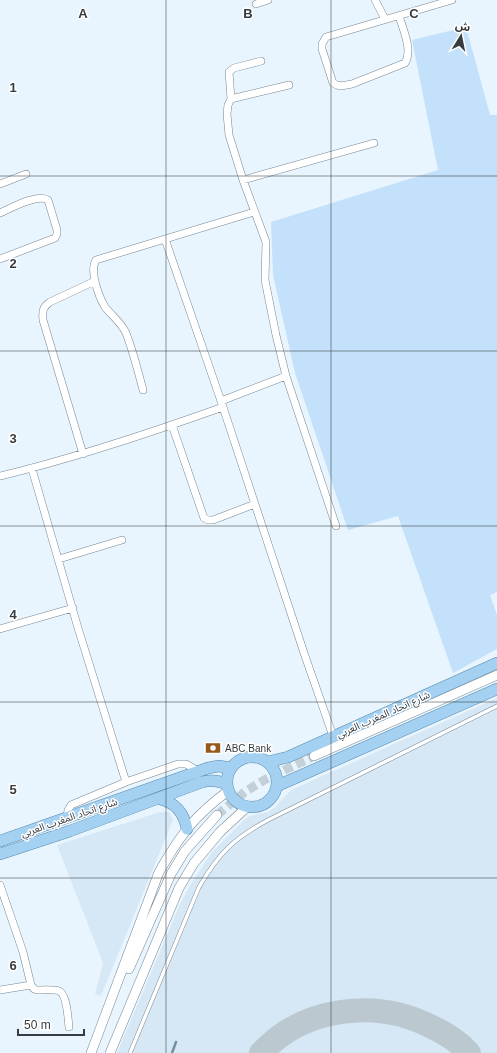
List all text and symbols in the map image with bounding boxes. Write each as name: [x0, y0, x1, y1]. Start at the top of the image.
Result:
text: A: [78, 6, 88, 21]
text: B: [243, 6, 253, 21]
text: C: [409, 6, 419, 21]
north arrow: [441, 16, 481, 56]
text: ش: [454, 19, 471, 34]
text: 1: [9, 80, 17, 95]
text: 2: [9, 256, 17, 271]
text: 3: [9, 431, 17, 446]
text: 4: [9, 607, 17, 622]
street label: شارع اتحاد المغرب العربي: [335, 689, 433, 742]
bank icon: ABC Bank: [204, 739, 222, 757]
place label: ABC Bank: [225, 743, 272, 754]
text: 5: [9, 782, 17, 797]
street label: شارع اتحاد المغرب العربي: [20, 796, 120, 841]
text: 6: [9, 958, 17, 973]
scale bar: [18, 1011, 84, 1037]
text: 50 m: [24, 1018, 51, 1032]

